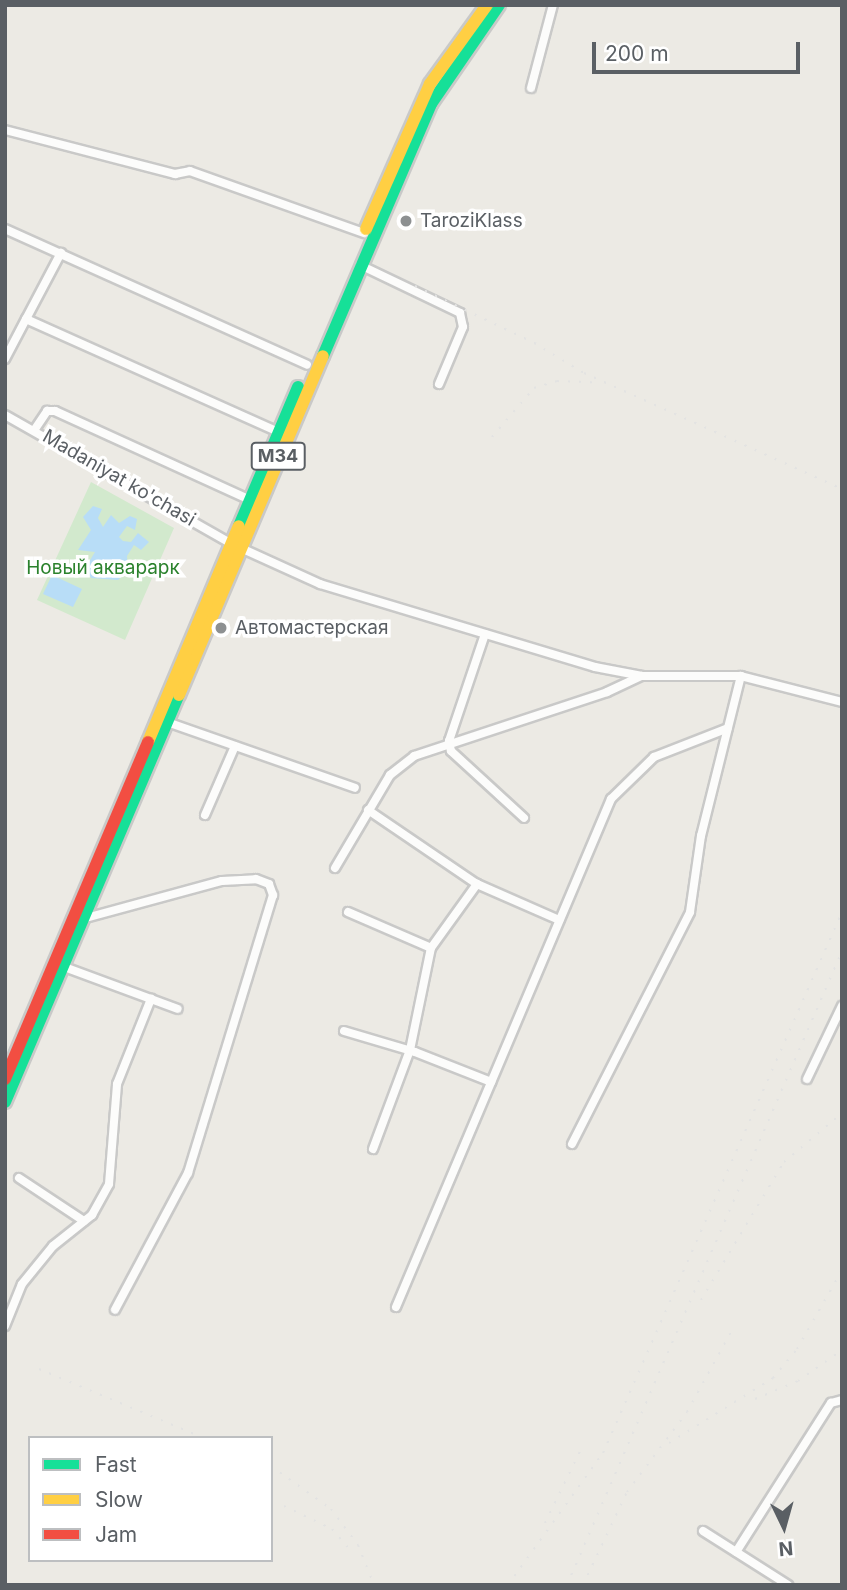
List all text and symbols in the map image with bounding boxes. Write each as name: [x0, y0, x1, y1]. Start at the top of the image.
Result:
scale bar: [595, 28, 803, 72]
text: 200 m: [605, 41, 669, 66]
place label: TaroziKlass: [420, 210, 523, 232]
marker: TaroziKlass: [398, 213, 414, 229]
street label: Madaniyat ko'chasi: [39, 425, 199, 531]
road number: M34: [250, 442, 306, 470]
park label: Новый акварарк: [26, 557, 180, 579]
place label: Автомастерская: [235, 617, 389, 639]
marker: Автомастерская: [213, 620, 229, 636]
legend: [28, 1436, 273, 1562]
text: Fast: [95, 1452, 137, 1477]
text: Slow: [95, 1487, 143, 1512]
north arrow: [749, 1492, 819, 1562]
text: Jam: [95, 1522, 137, 1547]
text: N: [778, 1536, 794, 1561]

